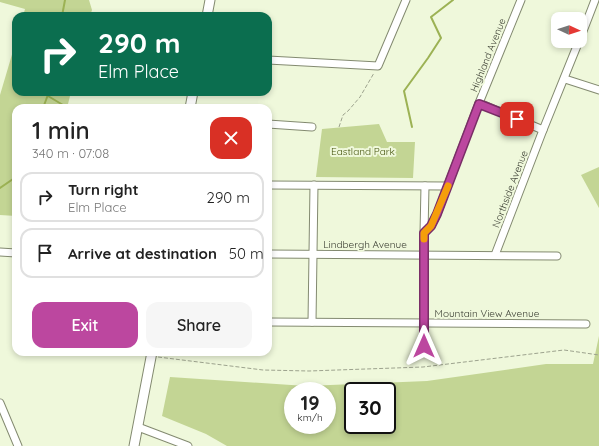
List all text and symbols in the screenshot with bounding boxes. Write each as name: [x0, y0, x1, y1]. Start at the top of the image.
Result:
north arrow: [551, 12, 587, 48]
map controls: [551, 12, 587, 48]
street label: Highland Avenue: [467, 16, 509, 94]
text: 290 m: [98, 25, 181, 60]
icon: right: [32, 28, 84, 80]
text: Elm Place: [98, 60, 179, 83]
pin: [500, 102, 534, 136]
icon: arrive: [506, 108, 528, 130]
text: 1 min: [32, 115, 90, 145]
button: close: [210, 117, 252, 159]
text: 340 m · 07:08: [32, 145, 109, 161]
park label: Eastland Park: [331, 145, 395, 158]
street label: Northside Avenue: [489, 148, 531, 229]
text: Turn right: [68, 180, 139, 199]
icon: right: [34, 186, 56, 208]
text: 290 m: [207, 188, 250, 207]
text: Elm Place: [68, 199, 126, 215]
street label: Lindbergh Avenue: [323, 238, 407, 251]
icon: arrive: [34, 242, 56, 264]
text: Arrive at destination: [68, 244, 217, 263]
text: 50 m: [229, 244, 264, 263]
button: Exit: [32, 302, 138, 348]
button: Share: [146, 302, 252, 348]
street label: Mountain View Avenue: [435, 307, 540, 320]
position arrow: [403, 325, 445, 367]
speed limit sign: 30: [344, 382, 396, 434]
text: 19: [300, 390, 320, 415]
text: km/h: [297, 411, 323, 424]

